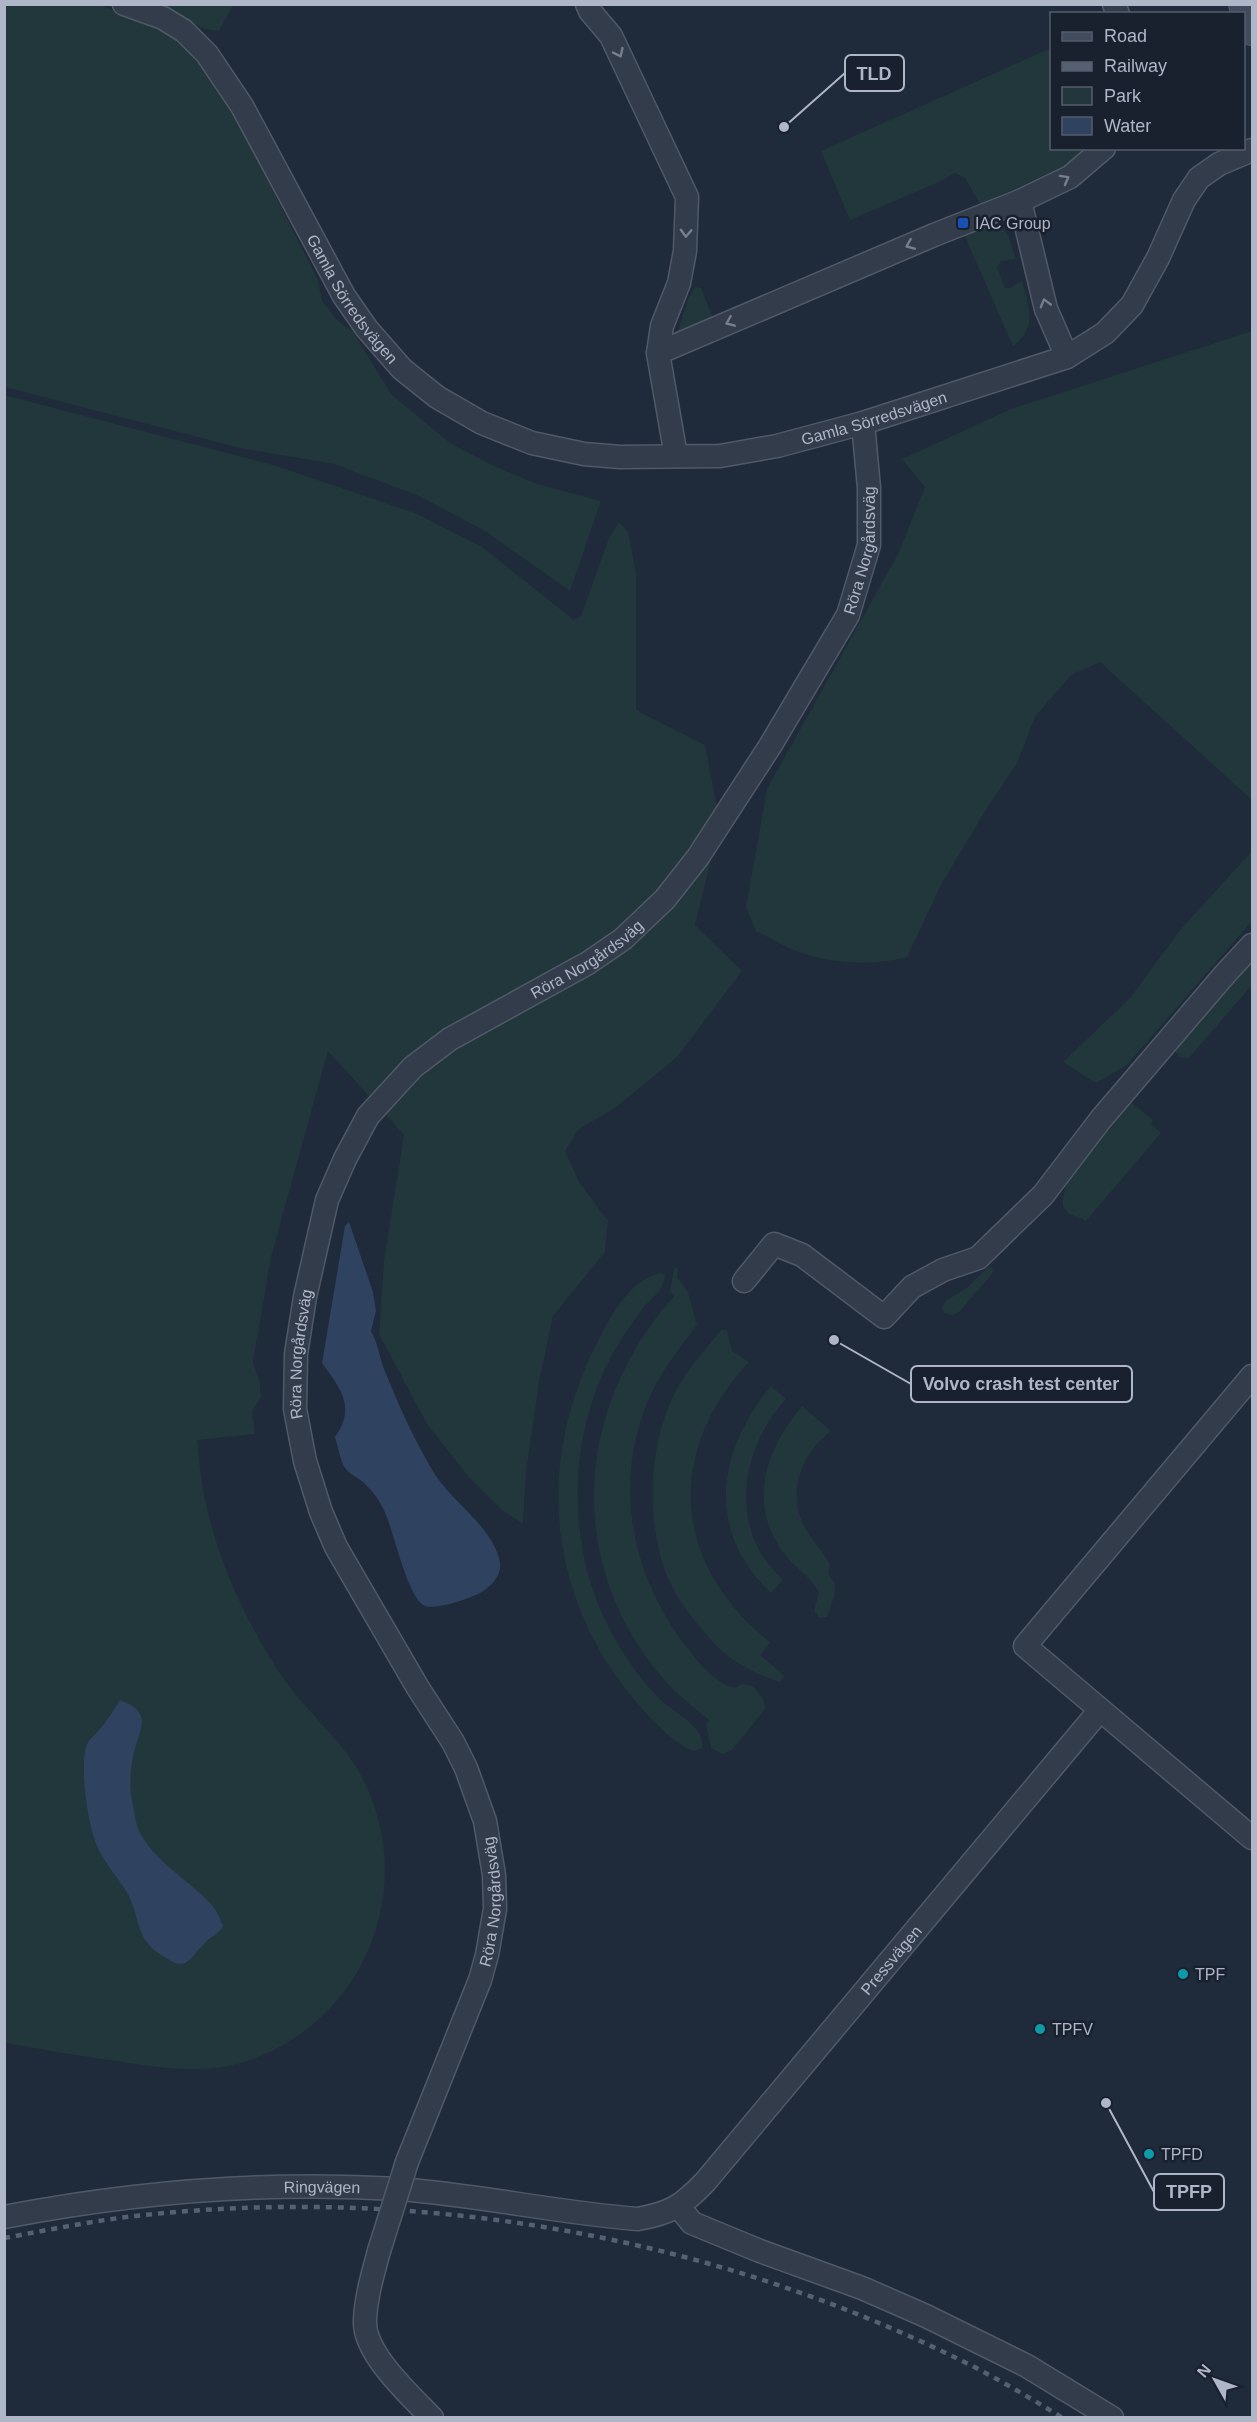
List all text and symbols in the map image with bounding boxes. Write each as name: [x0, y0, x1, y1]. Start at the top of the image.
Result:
legend: [1050, 12, 1245, 150]
text: Road: [1104, 26, 1147, 46]
one-way arrow: [611, 46, 623, 57]
callout: TLD: [845, 55, 904, 91]
text: Railway: [1104, 56, 1167, 76]
text: TLD: [857, 64, 892, 84]
text: Park: [1104, 86, 1142, 106]
text: Water: [1104, 116, 1151, 136]
one-way arrow: [1059, 175, 1069, 186]
place label: IAC Group: [975, 215, 1051, 232]
marker: IAC Group: [956, 216, 970, 230]
one-way arrow: [679, 228, 692, 237]
street label: Gamla Sörredsvägen: [304, 232, 401, 367]
one-way arrow: [905, 238, 916, 250]
one-way arrow: [1040, 298, 1053, 308]
one-way arrow: [726, 315, 737, 327]
street label: Gamla Sörredsvägen: [799, 388, 949, 448]
street label: Röra Norgårdsväg: [841, 486, 878, 617]
street label: Röra Norgårdsväg: [528, 917, 647, 1002]
street label: Röra Norgårdsväg: [287, 1288, 316, 1421]
callout: Volvo crash test center: [911, 1366, 1132, 1402]
text: Volvo crash test center: [923, 1374, 1119, 1394]
street label: Röra Norgårdsväg: [476, 1835, 504, 1968]
street label: Pressvägen: [858, 1922, 925, 1998]
place label: TPF: [1195, 1966, 1225, 1983]
marker: TPF: [1176, 1967, 1190, 1981]
place label: TPFV: [1052, 2021, 1093, 2038]
marker: TPFV: [1033, 2022, 1047, 2036]
place label: TPFD: [1161, 2146, 1203, 2163]
marker: TPFD: [1142, 2147, 1156, 2161]
callout: TPFP: [1154, 2174, 1224, 2210]
street label: Ringvägen: [284, 2178, 361, 2196]
text: TPFP: [1166, 2182, 1212, 2202]
north arrow: [1185, 2350, 1245, 2410]
text: N: [1194, 2361, 1214, 2381]

